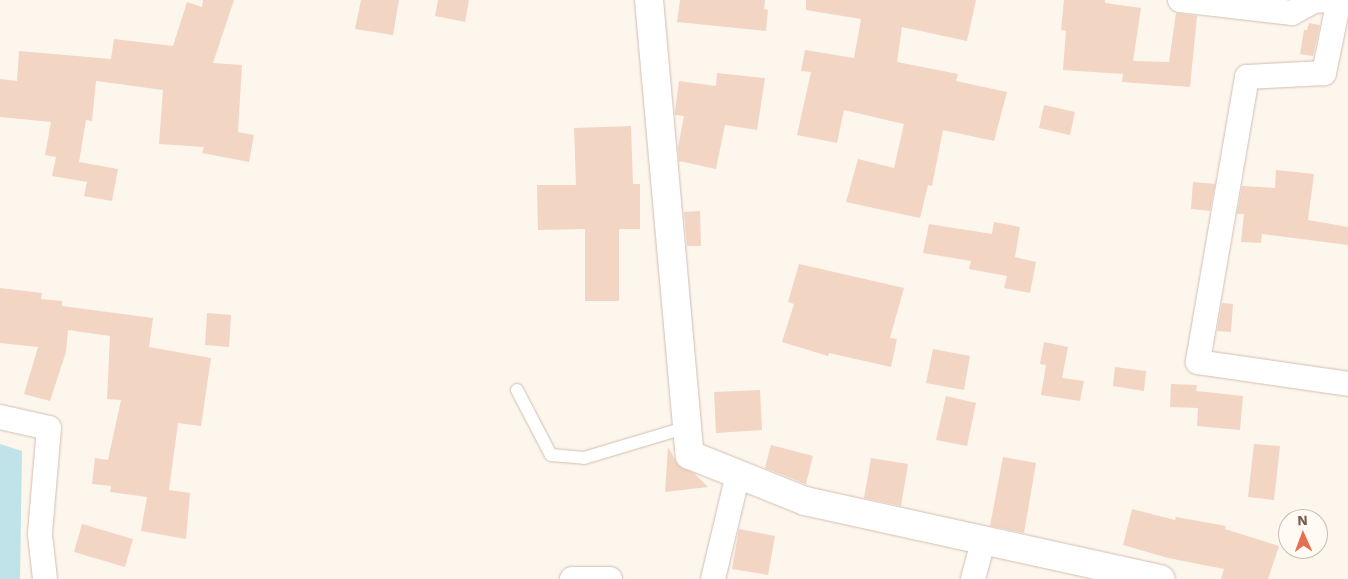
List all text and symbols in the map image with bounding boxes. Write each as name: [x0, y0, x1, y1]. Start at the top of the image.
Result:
north arrow: [1278, 509, 1328, 559]
text: N: [1297, 512, 1308, 528]

